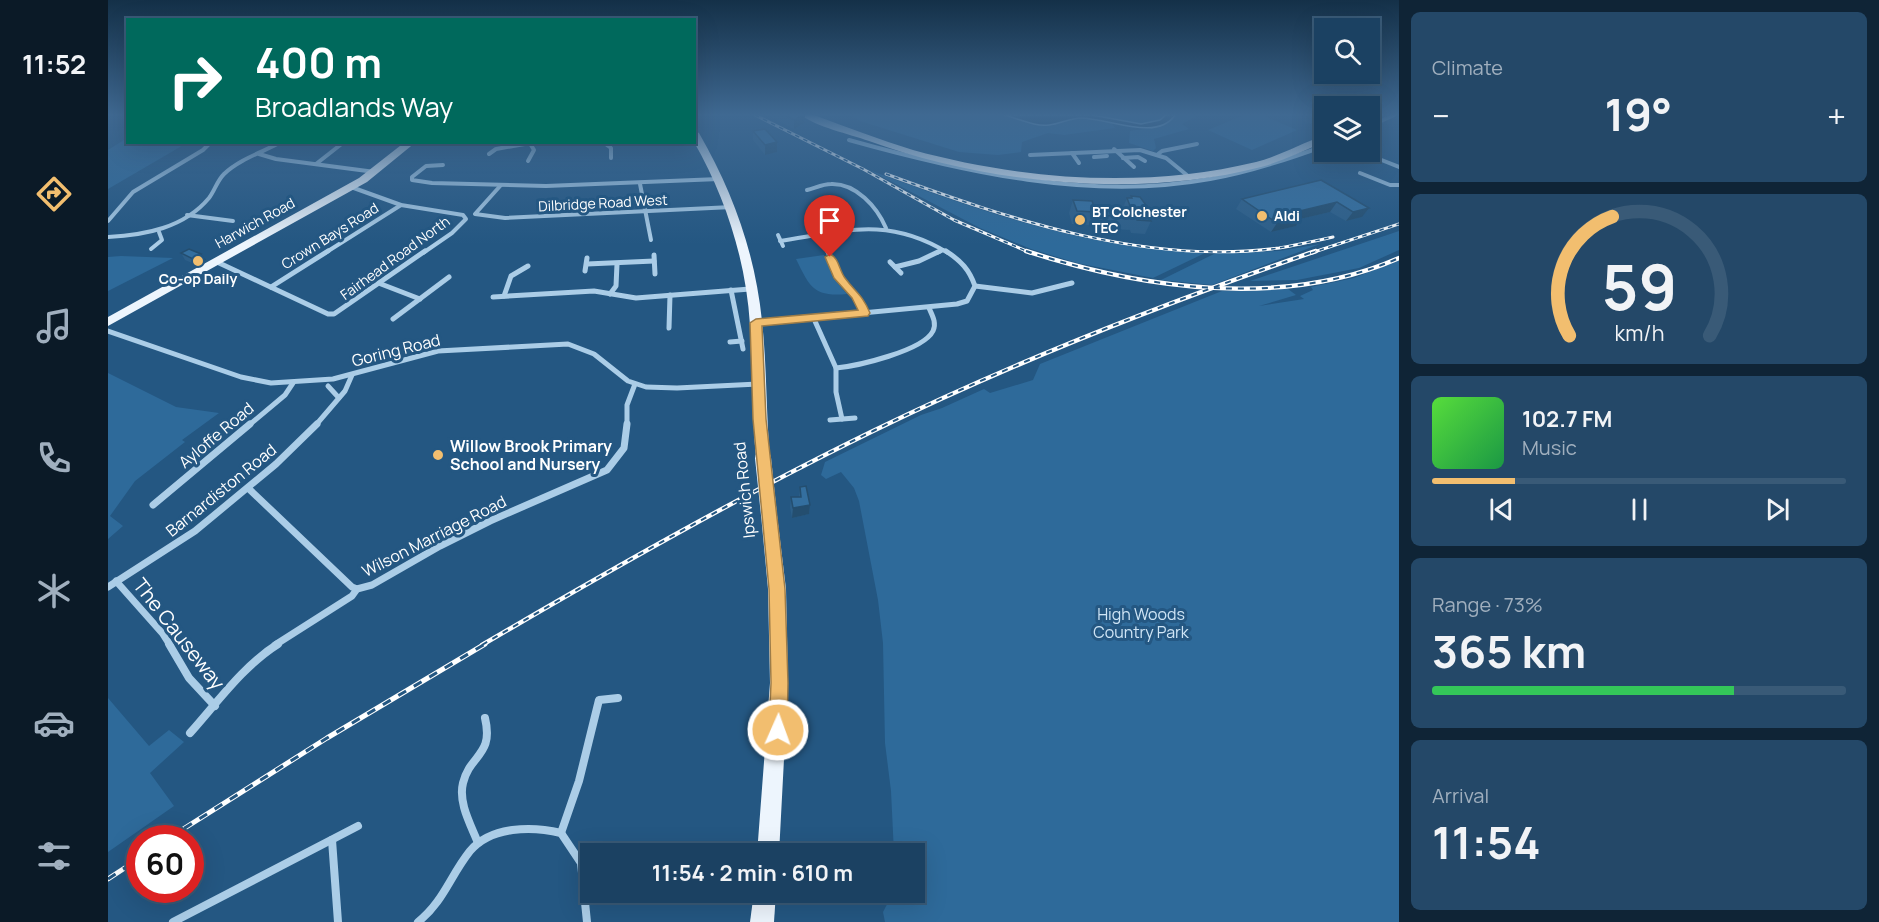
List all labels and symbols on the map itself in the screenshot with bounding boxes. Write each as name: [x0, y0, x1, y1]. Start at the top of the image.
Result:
street label: Dilbridge Road West: [538, 190, 669, 215]
street label: Harwich Road: [211, 193, 298, 252]
pin: [804, 195, 855, 257]
street label: Crown Bays Road: [277, 198, 382, 273]
place label: BT Colchester TEC: [1092, 202, 1187, 237]
place label: Aldi: [1274, 206, 1300, 225]
marker: Aldi: [1255, 209, 1269, 223]
street label: Fairhead Road North: [336, 211, 453, 304]
marker: BT Colchester TEC: [1073, 213, 1087, 227]
marker: Co-op Daily: [191, 254, 205, 268]
place label: Co-op Daily: [159, 269, 237, 288]
street label: Goring Road: [350, 328, 442, 372]
street label: Ayloffe Road: [174, 397, 258, 473]
place label: Willow Brook Primary School and Nursery: [450, 435, 612, 475]
street label: Barnardiston Road: [161, 439, 281, 541]
street label: Ipswich Road: [728, 441, 760, 539]
marker: Willow Brook Primary School and Nursery: [431, 448, 445, 462]
street label: Wilson Marriage Road: [358, 490, 510, 582]
street label: The Causeway: [127, 572, 232, 695]
park label: High Woods Country Park: [1093, 603, 1190, 643]
position arrow: [746, 698, 810, 762]
speed limit sign: 60: [126, 825, 204, 903]

